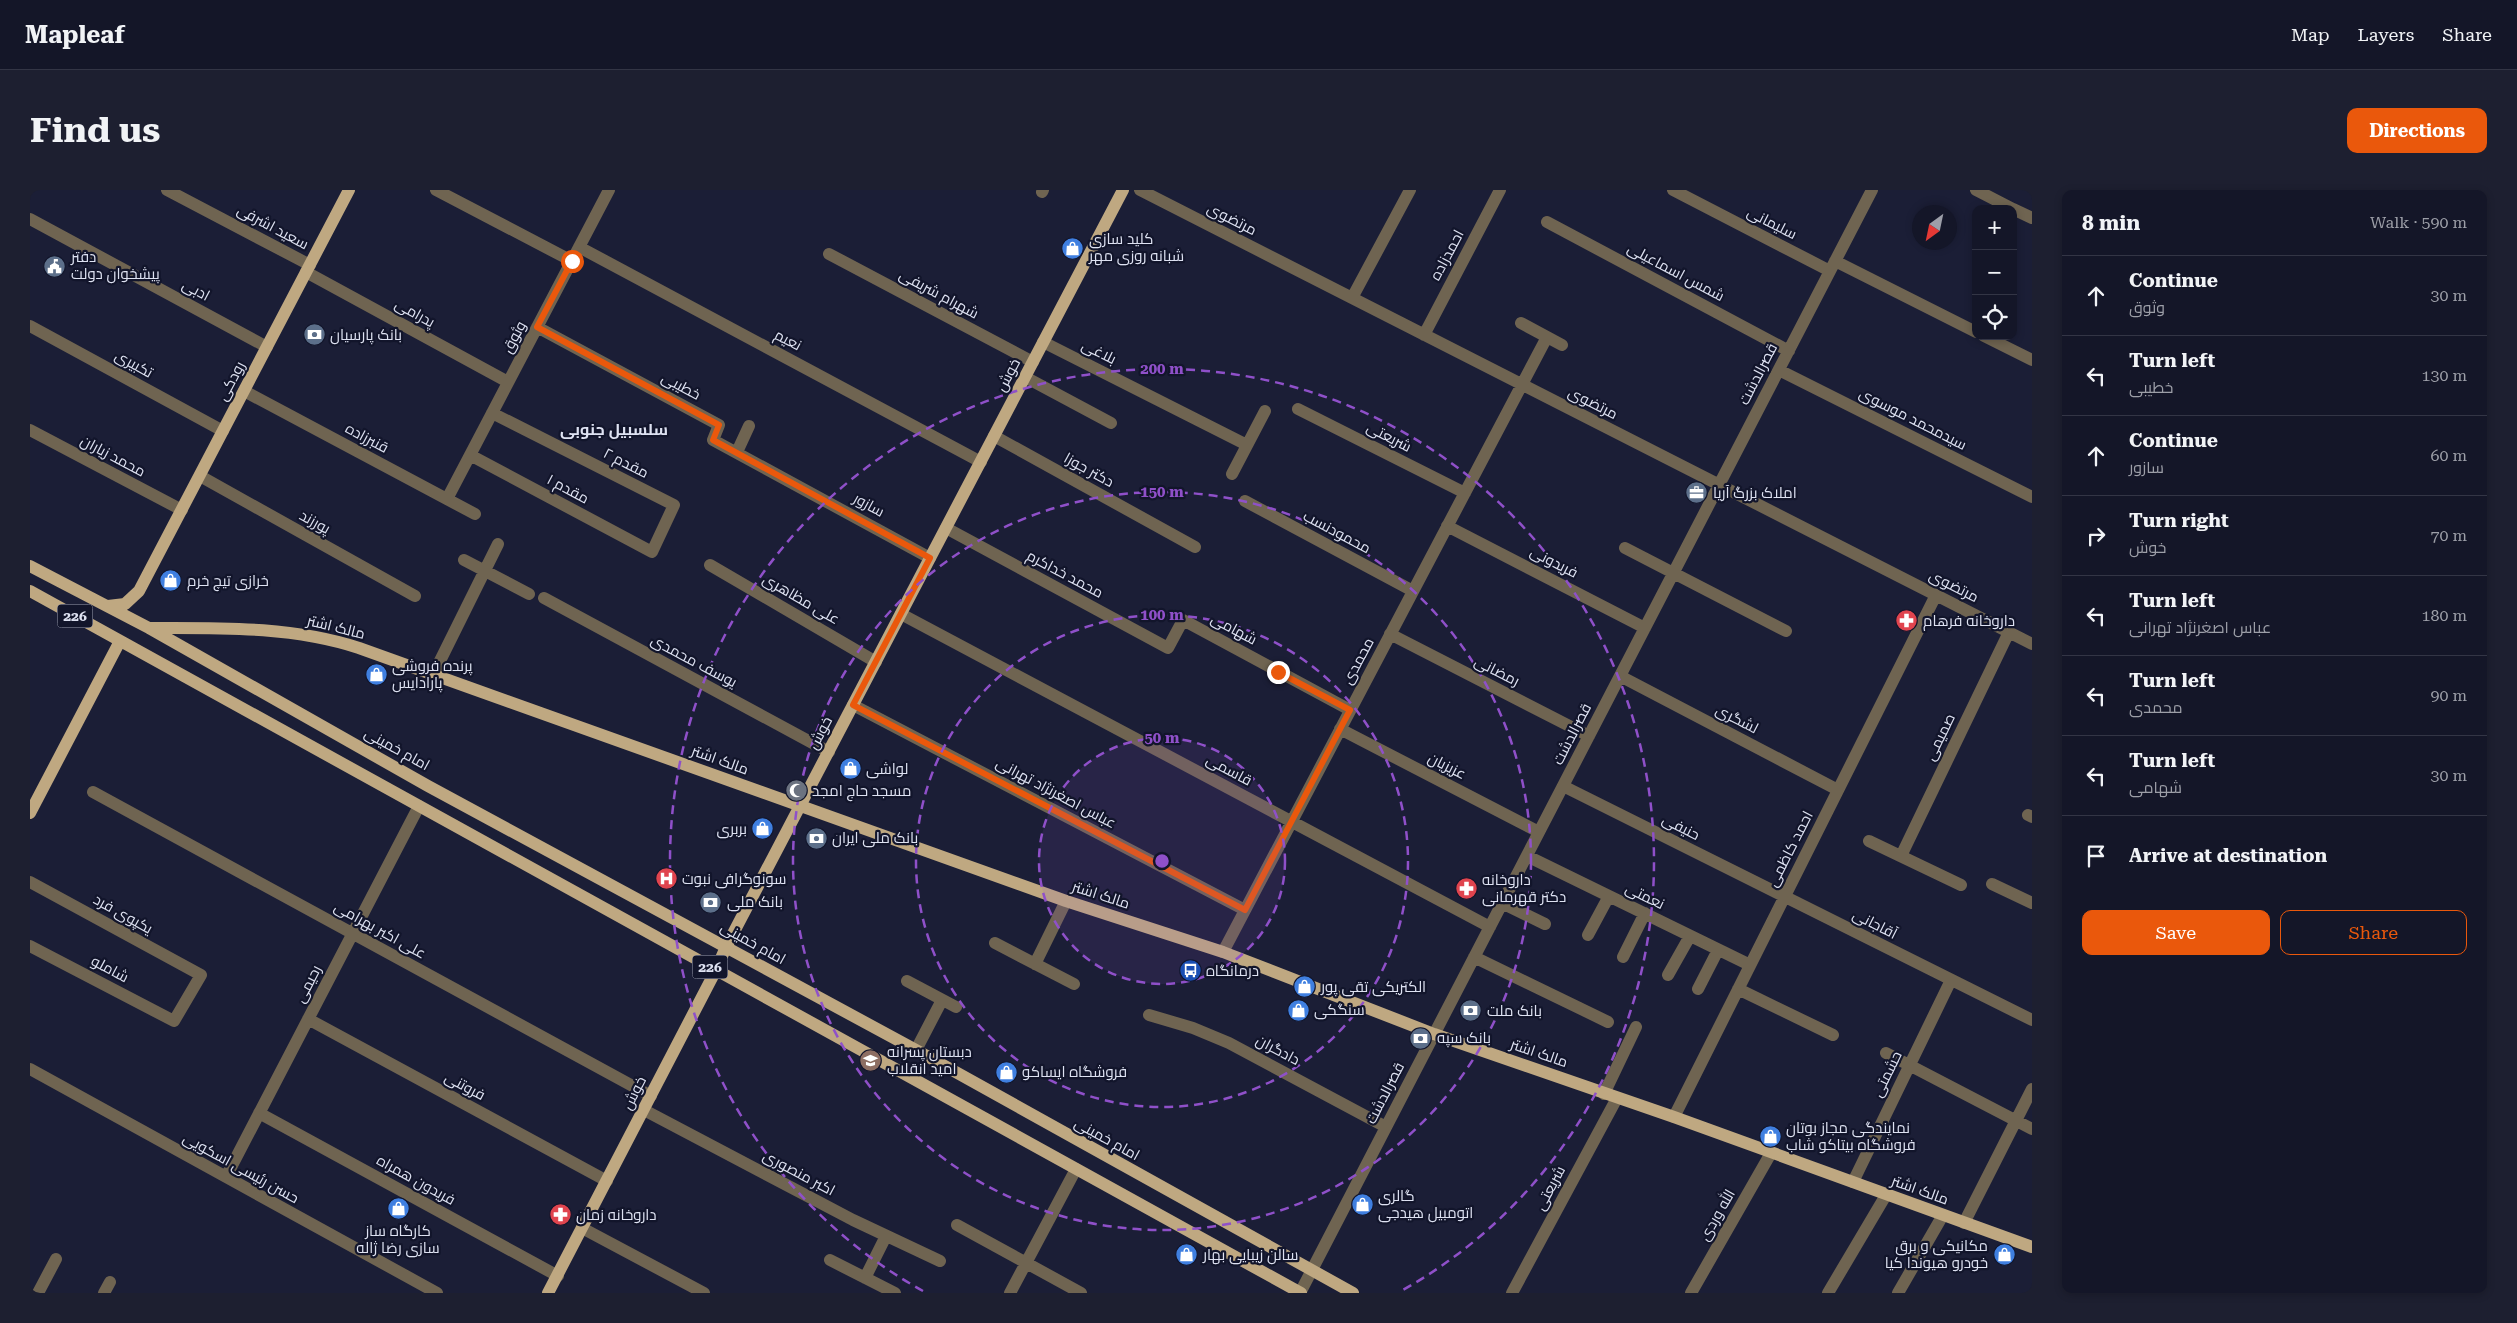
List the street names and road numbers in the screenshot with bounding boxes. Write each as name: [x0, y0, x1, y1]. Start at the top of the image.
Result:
street label: مرتضوی: [1204, 199, 1260, 240]
street label: سعید اشرفی: [234, 201, 312, 254]
street label: سلیمانی: [1744, 203, 1800, 244]
street label: احمدزاده: [1426, 227, 1468, 283]
street label: شمس اسماعیلی: [1624, 239, 1728, 306]
street label: شهرام شریفی: [896, 266, 982, 323]
street label: ادبی: [179, 275, 213, 306]
street label: پدرامی: [391, 295, 438, 332]
street label: وثوق: [498, 318, 531, 357]
street label: نعیم: [771, 326, 805, 355]
street label: بلاغی: [1078, 336, 1119, 369]
street label: قصرالدشت: [1735, 340, 1781, 408]
street label: تکبیری: [111, 346, 156, 383]
street label: خوش: [992, 355, 1025, 395]
street label: رودکی: [213, 358, 250, 404]
street label: خطیبی: [658, 368, 704, 405]
street label: مرتضوی: [1565, 383, 1621, 424]
street label: سیدمحمد موسوی: [1856, 384, 1970, 455]
street label: شریعتی: [1363, 418, 1414, 457]
street label: قنبرزاده: [342, 419, 392, 457]
street label: محمد زیاران: [77, 431, 149, 481]
street label: مقدم ۲: [600, 444, 652, 483]
street label: دکتر جوزا: [1061, 449, 1117, 491]
street label: مقدم ۱: [543, 470, 592, 508]
street label: سازور: [849, 489, 888, 521]
street label: پورزند: [296, 506, 334, 539]
street label: محمودنسب: [1300, 507, 1374, 557]
street label: فریدونی: [1527, 542, 1581, 583]
street label: محمد خداکرم: [1023, 546, 1106, 603]
street label: مرتضوی: [1926, 566, 1982, 607]
street label: علی مظاهری: [759, 570, 843, 629]
road number: 226: [58, 604, 92, 628]
street label: شهامی: [1207, 609, 1260, 649]
street label: مالک اشتر: [304, 611, 367, 643]
street label: یوسف محمدی: [647, 631, 740, 692]
street label: محمدی: [1338, 635, 1379, 688]
street label: رمضانی: [1471, 652, 1522, 691]
street label: قصرالدشت: [1549, 700, 1595, 768]
street label: لشگری: [1712, 701, 1761, 738]
street label: صمیمی: [1921, 710, 1960, 764]
street label: خوش: [804, 713, 837, 753]
street label: امام خمینی: [361, 724, 433, 775]
street label: مالک اشتر: [688, 741, 751, 779]
street label: عزیزیان: [1425, 749, 1469, 784]
street label: قاسمی: [1203, 750, 1255, 790]
street label: عباس اصغرنژاد تهرانی: [992, 754, 1119, 833]
street label: احمد کاظمی: [1763, 808, 1818, 890]
street label: حنیفی: [1659, 810, 1703, 845]
street label: مالک اشتر: [1069, 877, 1132, 913]
street label: نعمتی: [1622, 879, 1668, 914]
street label: یکپوی فرد: [90, 890, 156, 939]
street label: علی اکبر بهرامی: [331, 897, 429, 963]
street label: آقاجانی: [1849, 905, 1900, 944]
street label: امام خمینی: [717, 918, 789, 969]
street label: شاملو: [88, 952, 132, 986]
road number: 226: [692, 956, 728, 979]
street label: رحیمی: [291, 962, 326, 1006]
street label: دادگران: [1252, 1031, 1303, 1070]
street label: مالک اشتر: [1507, 1034, 1570, 1071]
street label: حشمتی: [1868, 1048, 1907, 1100]
street label: قصرالدشت: [1362, 1059, 1408, 1127]
street label: فروتنی: [441, 1068, 488, 1105]
street label: خوش: [618, 1073, 651, 1113]
street label: امام خمینی: [1071, 1114, 1143, 1165]
street label: حسن رئیسی اسکویی: [179, 1129, 302, 1208]
street label: اکبر منصوری: [759, 1147, 838, 1200]
street label: فریدون همراه: [373, 1151, 458, 1210]
street label: شریعتی: [1531, 1163, 1570, 1214]
street label: مالک اشتر: [1888, 1171, 1951, 1209]
street label: الله وردی: [1694, 1186, 1740, 1244]

